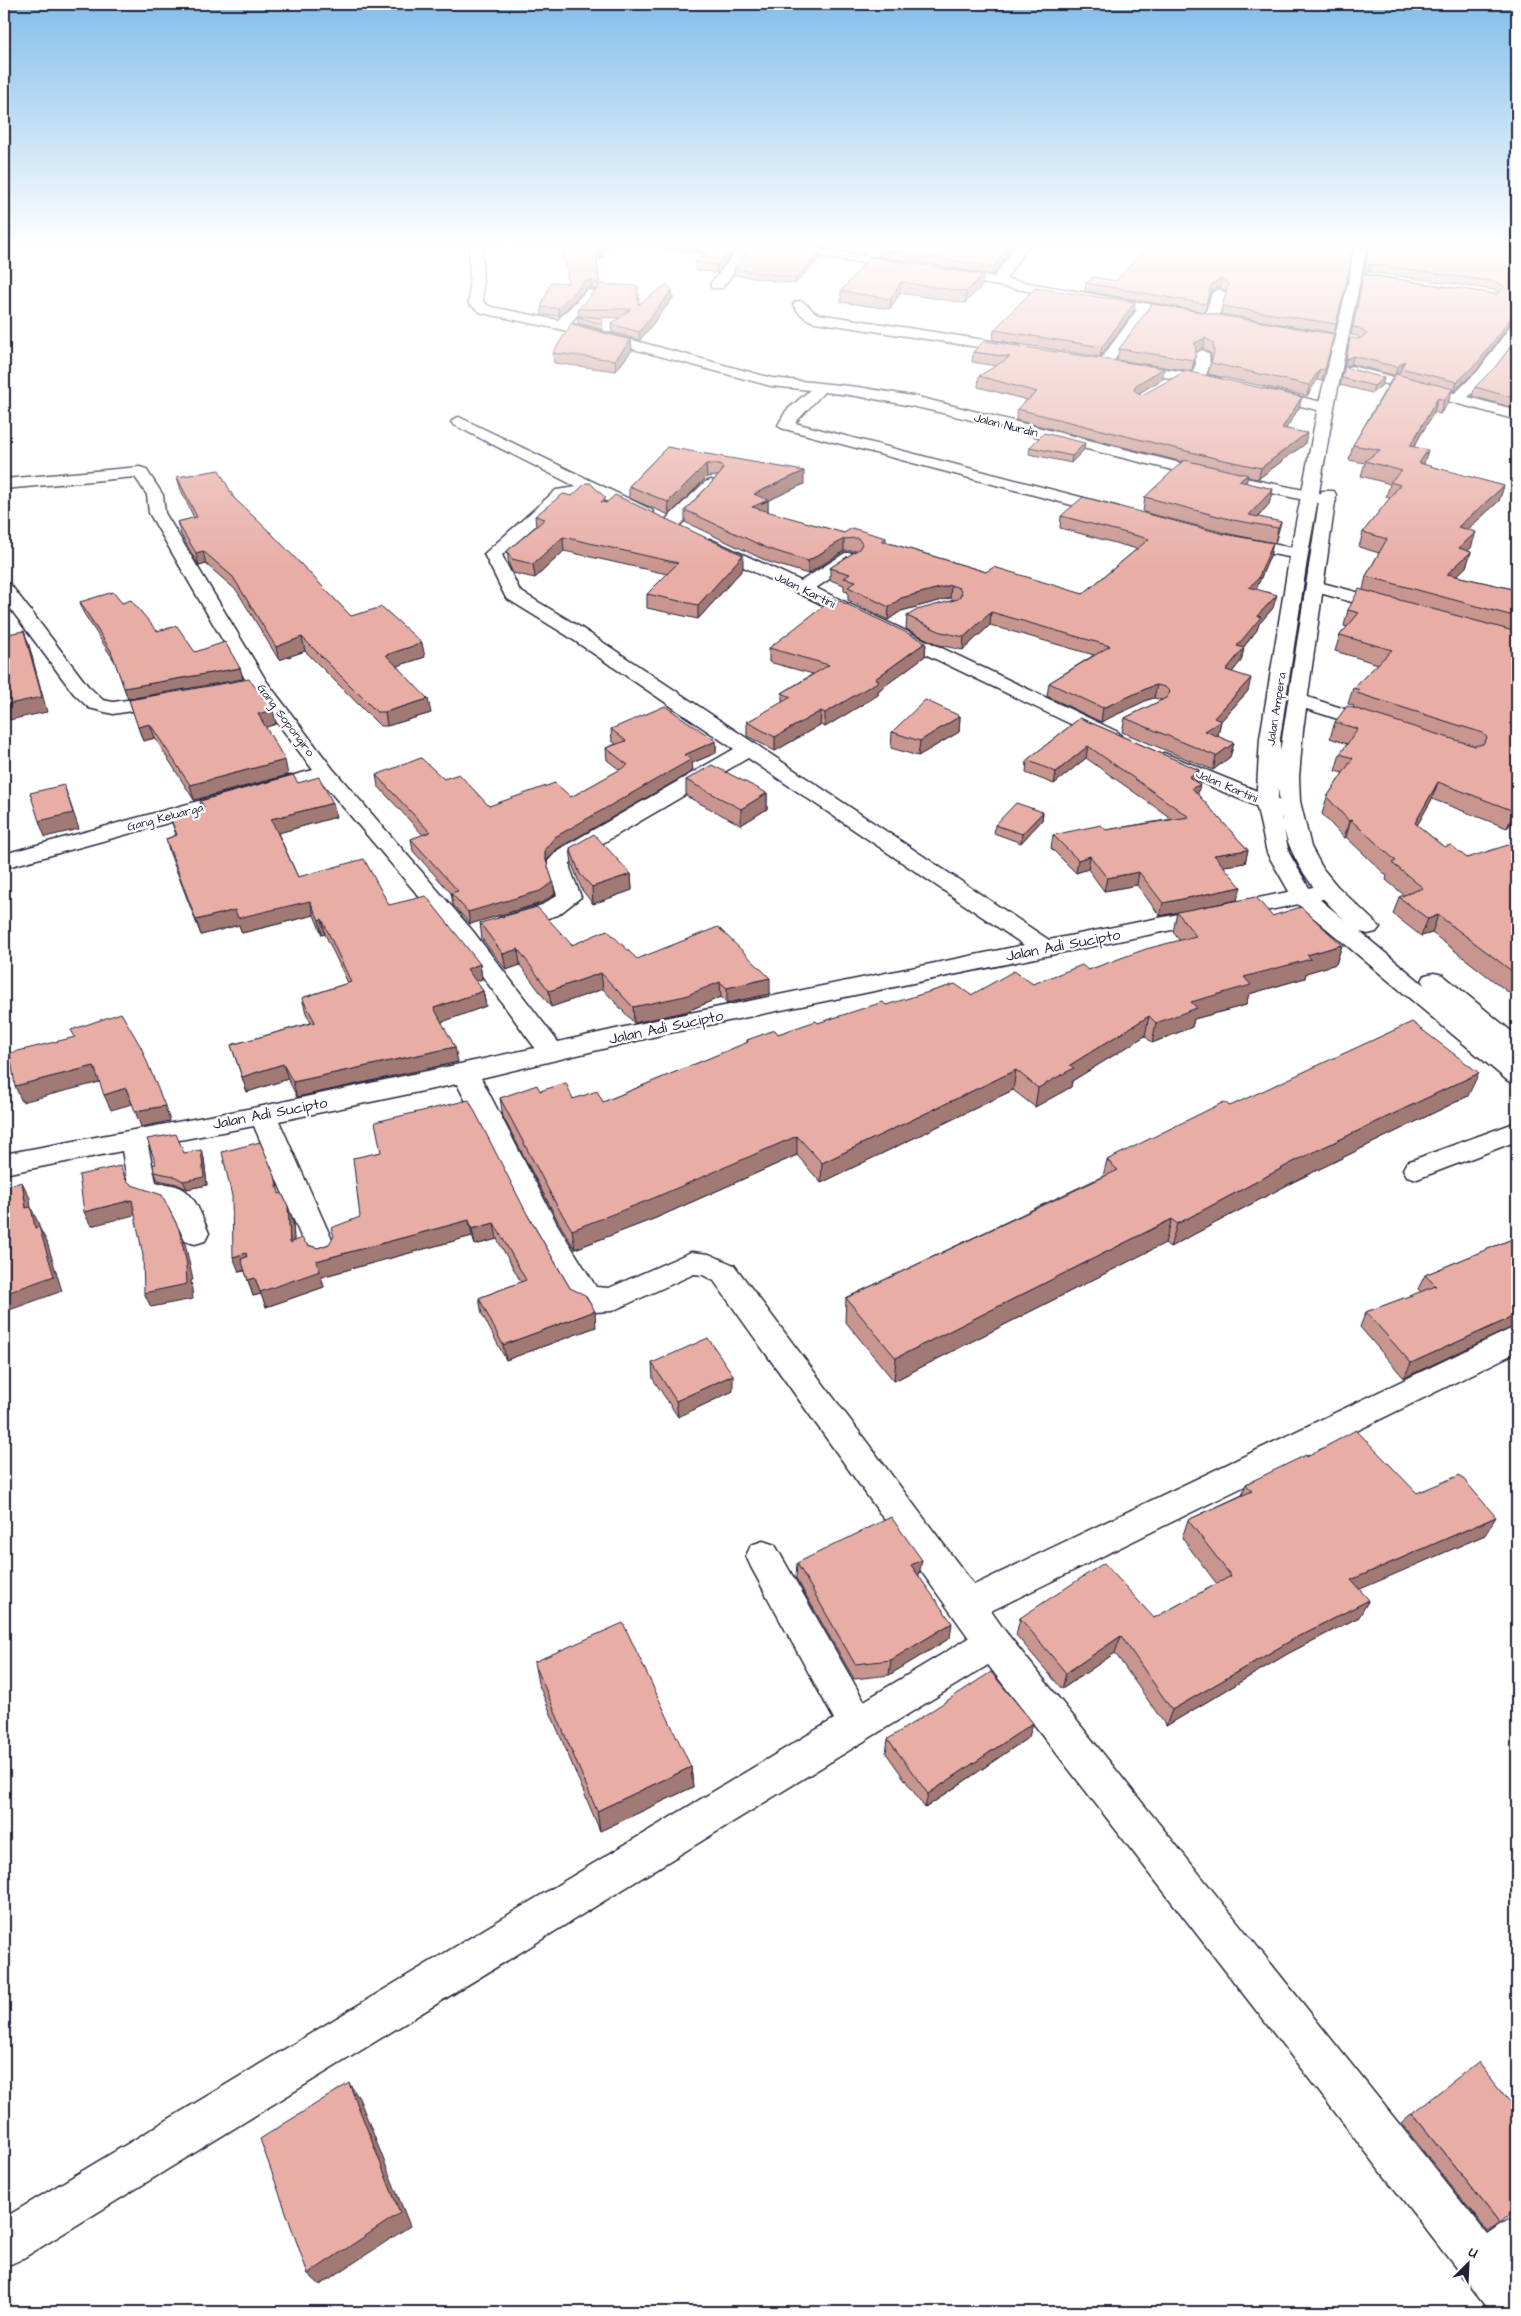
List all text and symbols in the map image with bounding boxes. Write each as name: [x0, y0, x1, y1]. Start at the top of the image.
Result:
street label: Jalan Nurdin: [972, 409, 1040, 442]
street label: Jalan Kartini: [772, 568, 838, 613]
street label: Jalan Ampera: [1262, 671, 1291, 747]
street label: Gang Sopongiro: [252, 681, 319, 761]
street label: Jalan Kartini: [1193, 766, 1261, 807]
street label: Gang Keluarga: [125, 799, 205, 837]
street label: Jalan Adi Sucipto: [1004, 924, 1123, 967]
street label: Jalan Adi Sucipto: [607, 1005, 726, 1050]
street label: Jalan Adi Sucipto: [211, 1092, 330, 1135]
north arrow: [1444, 2238, 1494, 2288]
text: U: [1465, 2242, 1481, 2264]

